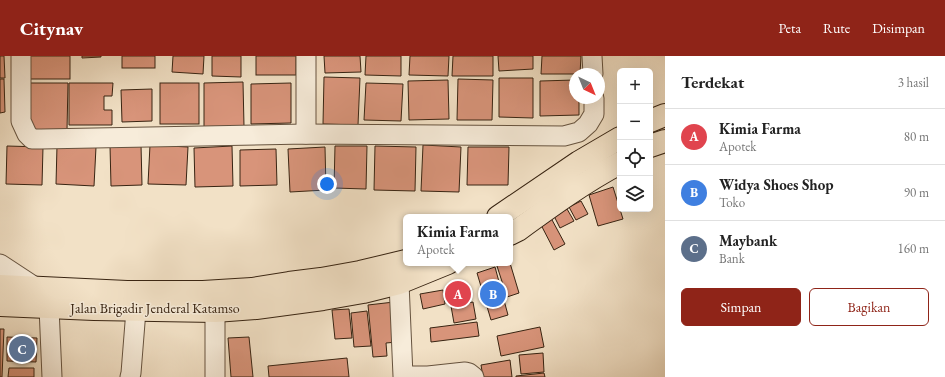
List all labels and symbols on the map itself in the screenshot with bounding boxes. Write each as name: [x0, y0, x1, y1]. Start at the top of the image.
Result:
north arrow: [569, 68, 605, 104]
your location: [317, 174, 337, 194]
pin: A: [445, 279, 471, 309]
pin: B: [480, 279, 506, 309]
street label: Jalan Brigadir Jenderal Katamso: [69, 299, 240, 317]
pin: C: [9, 334, 35, 364]

